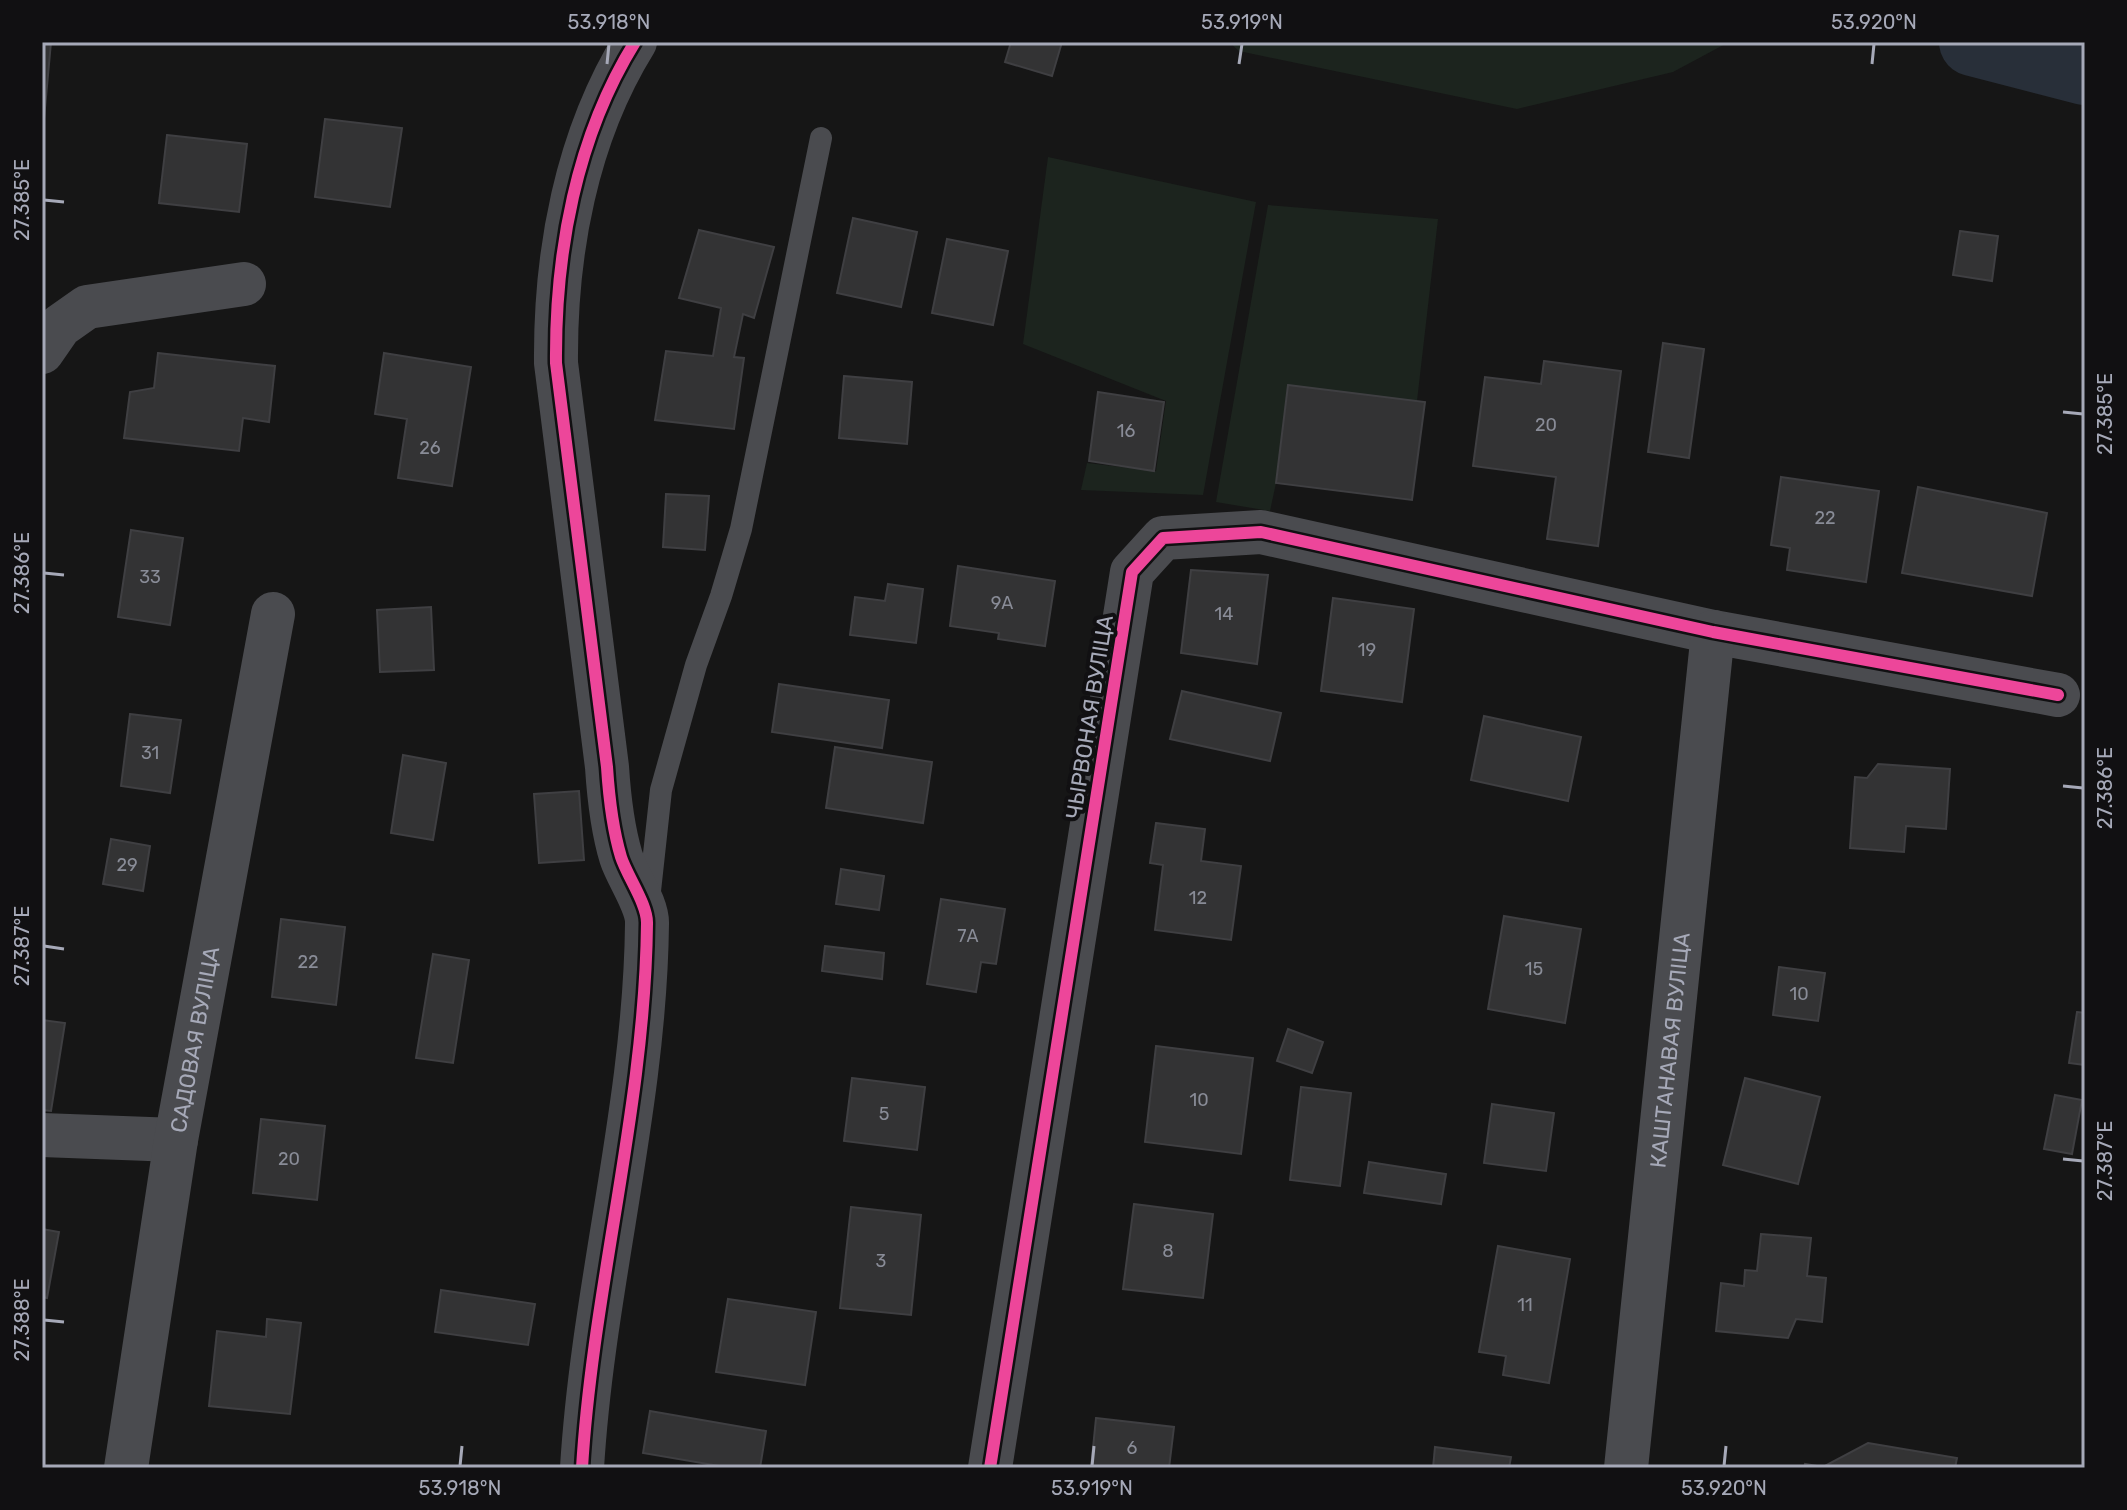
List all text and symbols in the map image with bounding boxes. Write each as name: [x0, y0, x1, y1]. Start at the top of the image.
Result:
text: 53.918°N: [568, 10, 650, 34]
text: 53.919°N: [1201, 10, 1283, 34]
text: 53.920°N: [1831, 10, 1917, 34]
text: 27.385°E: [10, 159, 34, 241]
text: 27.385°E: [2093, 373, 2117, 455]
house number: 20: [1535, 414, 1557, 436]
house number: 16: [1117, 420, 1135, 442]
house number: 26: [419, 437, 441, 459]
house number: 22: [1814, 507, 1836, 529]
text: 27.386°E: [10, 532, 34, 614]
house number: 33: [139, 566, 161, 588]
house number: 9А: [991, 592, 1013, 614]
house number: 14: [1215, 603, 1233, 625]
street label: ЧЫРВОНАЯ ВУЛІЦА: [1060, 613, 1119, 821]
house number: 19: [1358, 639, 1376, 661]
house number: 31: [141, 742, 159, 764]
text: 27.386°E: [2093, 747, 2117, 829]
house number: 29: [116, 854, 138, 876]
house number: 12: [1189, 887, 1207, 909]
text: 27.387°E: [10, 906, 34, 986]
house number: 7А: [957, 925, 979, 947]
street label: КАШТАНАВАЯ ВУЛІЦА: [1644, 931, 1696, 1169]
street label: САДОВАЯ ВУЛІЦА: [165, 944, 225, 1135]
house number: 22: [297, 951, 319, 973]
house number: 15: [1525, 958, 1543, 980]
house number: 10: [1789, 983, 1809, 1005]
house number: 10: [1189, 1089, 1209, 1111]
house number: 5: [879, 1103, 889, 1125]
text: 27.387°E: [2093, 1121, 2117, 1201]
house number: 20: [278, 1148, 300, 1170]
house number: 8: [1162, 1240, 1174, 1262]
house number: 3: [876, 1250, 886, 1272]
text: 27.388°E: [10, 1278, 34, 1362]
house number: 11: [1517, 1294, 1533, 1316]
house number: 6: [1127, 1437, 1138, 1459]
text: 53.918°N: [419, 1476, 501, 1500]
text: 53.919°N: [1051, 1476, 1133, 1500]
text: 53.920°N: [1681, 1476, 1767, 1500]

